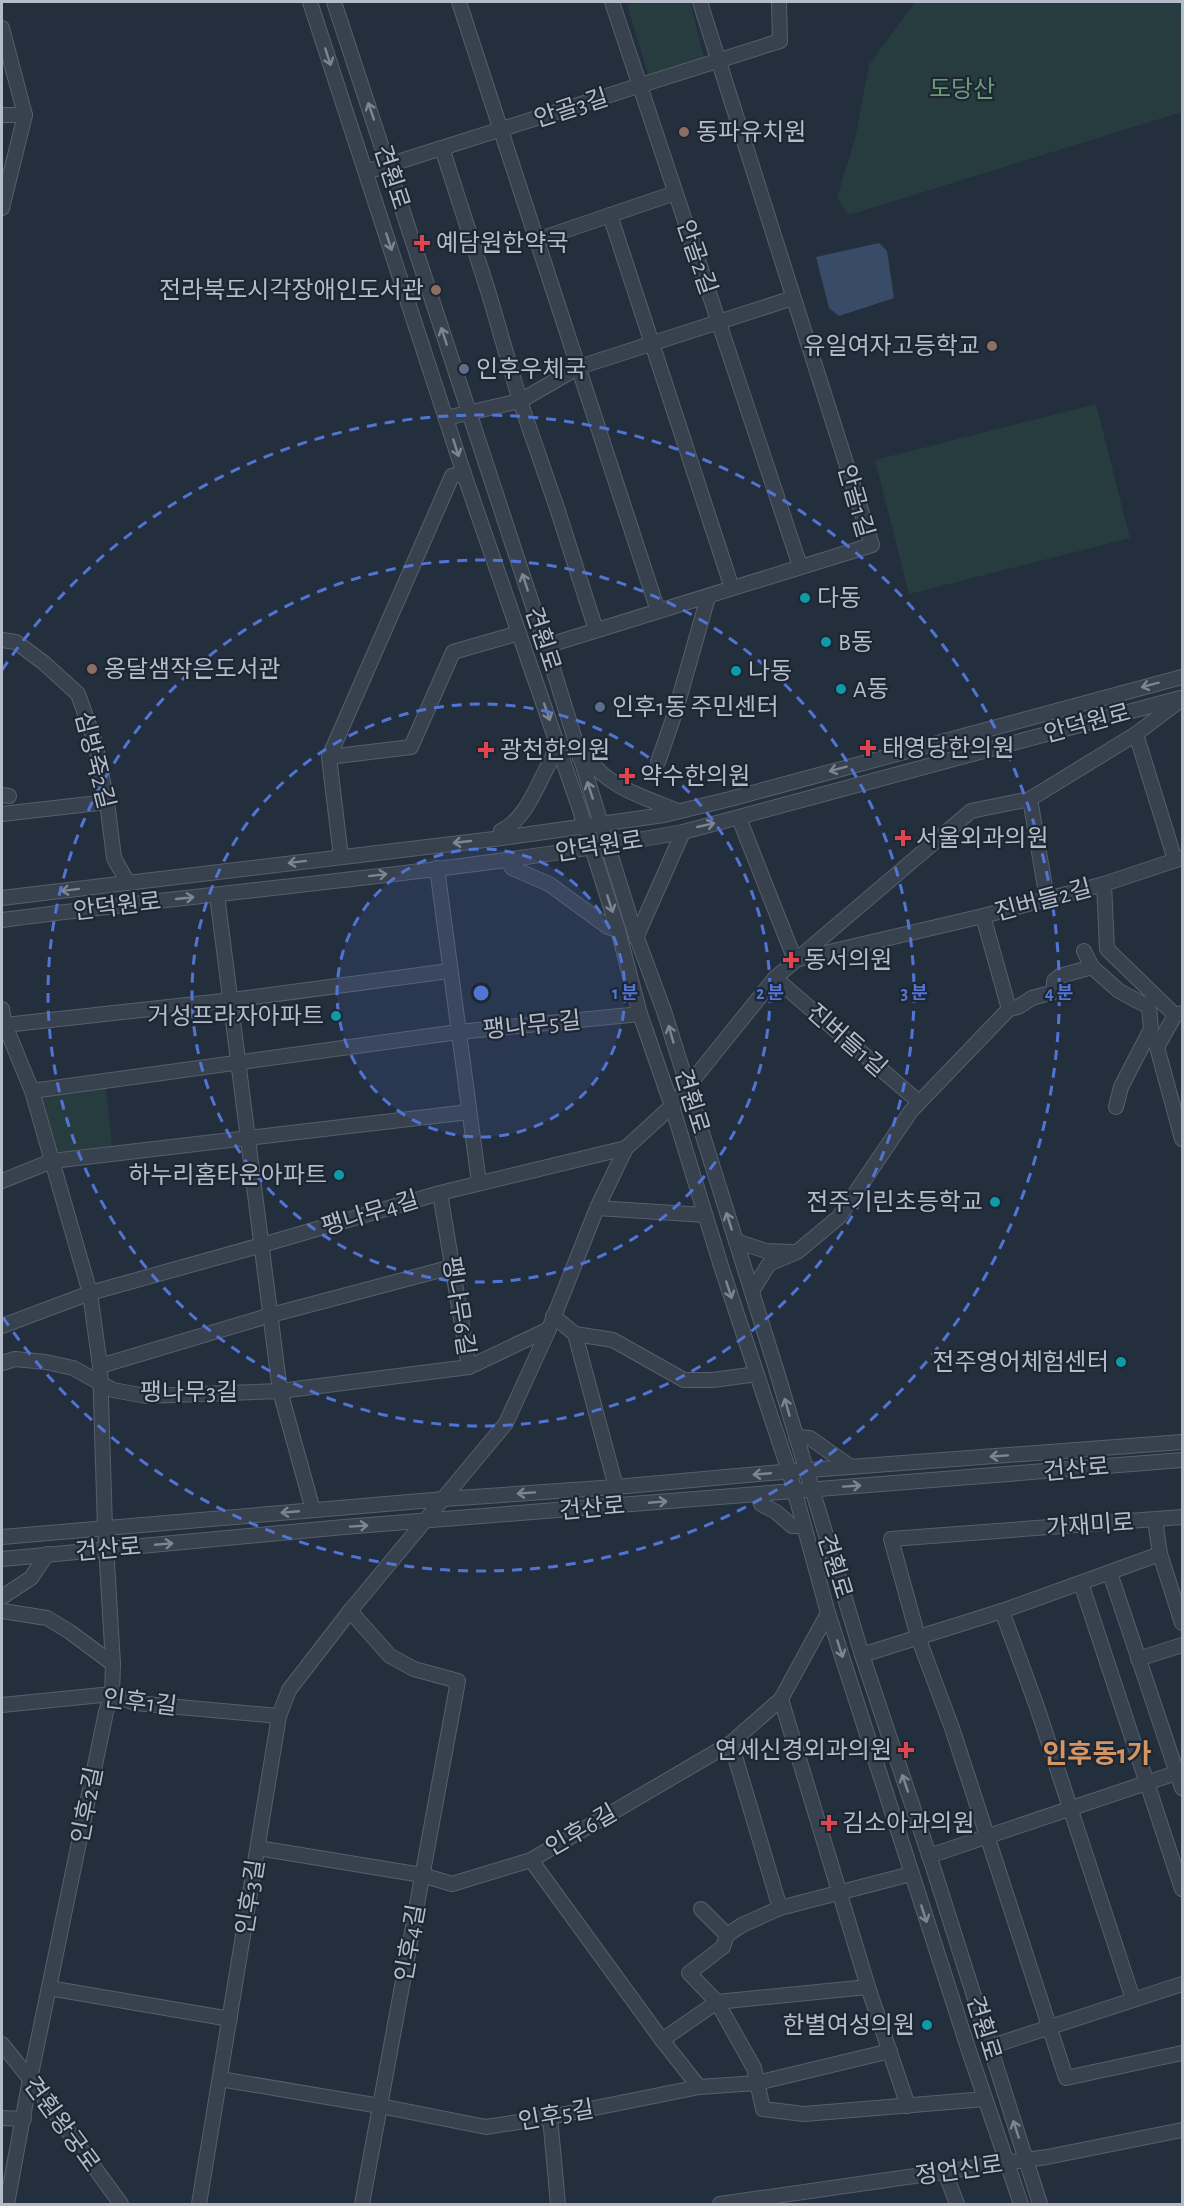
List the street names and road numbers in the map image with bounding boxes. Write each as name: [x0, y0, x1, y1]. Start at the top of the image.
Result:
street label: 안골3길: [531, 85, 611, 132]
street label: 견훤로: [369, 141, 415, 213]
street label: 안골2길: [672, 217, 721, 298]
street label: 안골1길: [833, 462, 878, 540]
street label: 견훤로: [520, 603, 566, 675]
street label: 안덕원로: [1041, 700, 1133, 747]
street label: 심방죽2길: [70, 709, 120, 811]
street label: 안덕원로: [554, 827, 645, 866]
street label: 진버들2길: [992, 876, 1094, 925]
street label: 안덕원로: [72, 889, 162, 924]
street label: 진버들1길: [802, 999, 891, 1081]
street label: 팽나무5길: [482, 1008, 582, 1043]
street label: 견훤로: [670, 1066, 714, 1136]
street label: 팽나무4길: [319, 1187, 422, 1240]
street label: 팽나무6길: [438, 1255, 479, 1357]
street label: 팽나무3길: [140, 1380, 238, 1405]
street label: 건산로: [1042, 1454, 1110, 1485]
street label: 건산로: [558, 1493, 626, 1524]
street label: 가재미로: [1045, 1510, 1135, 1541]
street label: 견훤로: [813, 1531, 857, 1601]
street label: 건산로: [74, 1534, 142, 1565]
street label: 인후1길: [101, 1686, 178, 1719]
street label: 인후2길: [68, 1765, 107, 1845]
street label: 인후6길: [541, 1800, 621, 1861]
street label: 인후3길: [232, 1858, 269, 1937]
street label: 인후4길: [391, 1903, 430, 1984]
street label: 견훤로: [962, 1993, 1006, 2063]
street label: 견훤왕궁로: [19, 2072, 105, 2176]
street label: 인후5길: [516, 2097, 596, 2134]
street label: 정언신로: [914, 2152, 1005, 2189]

